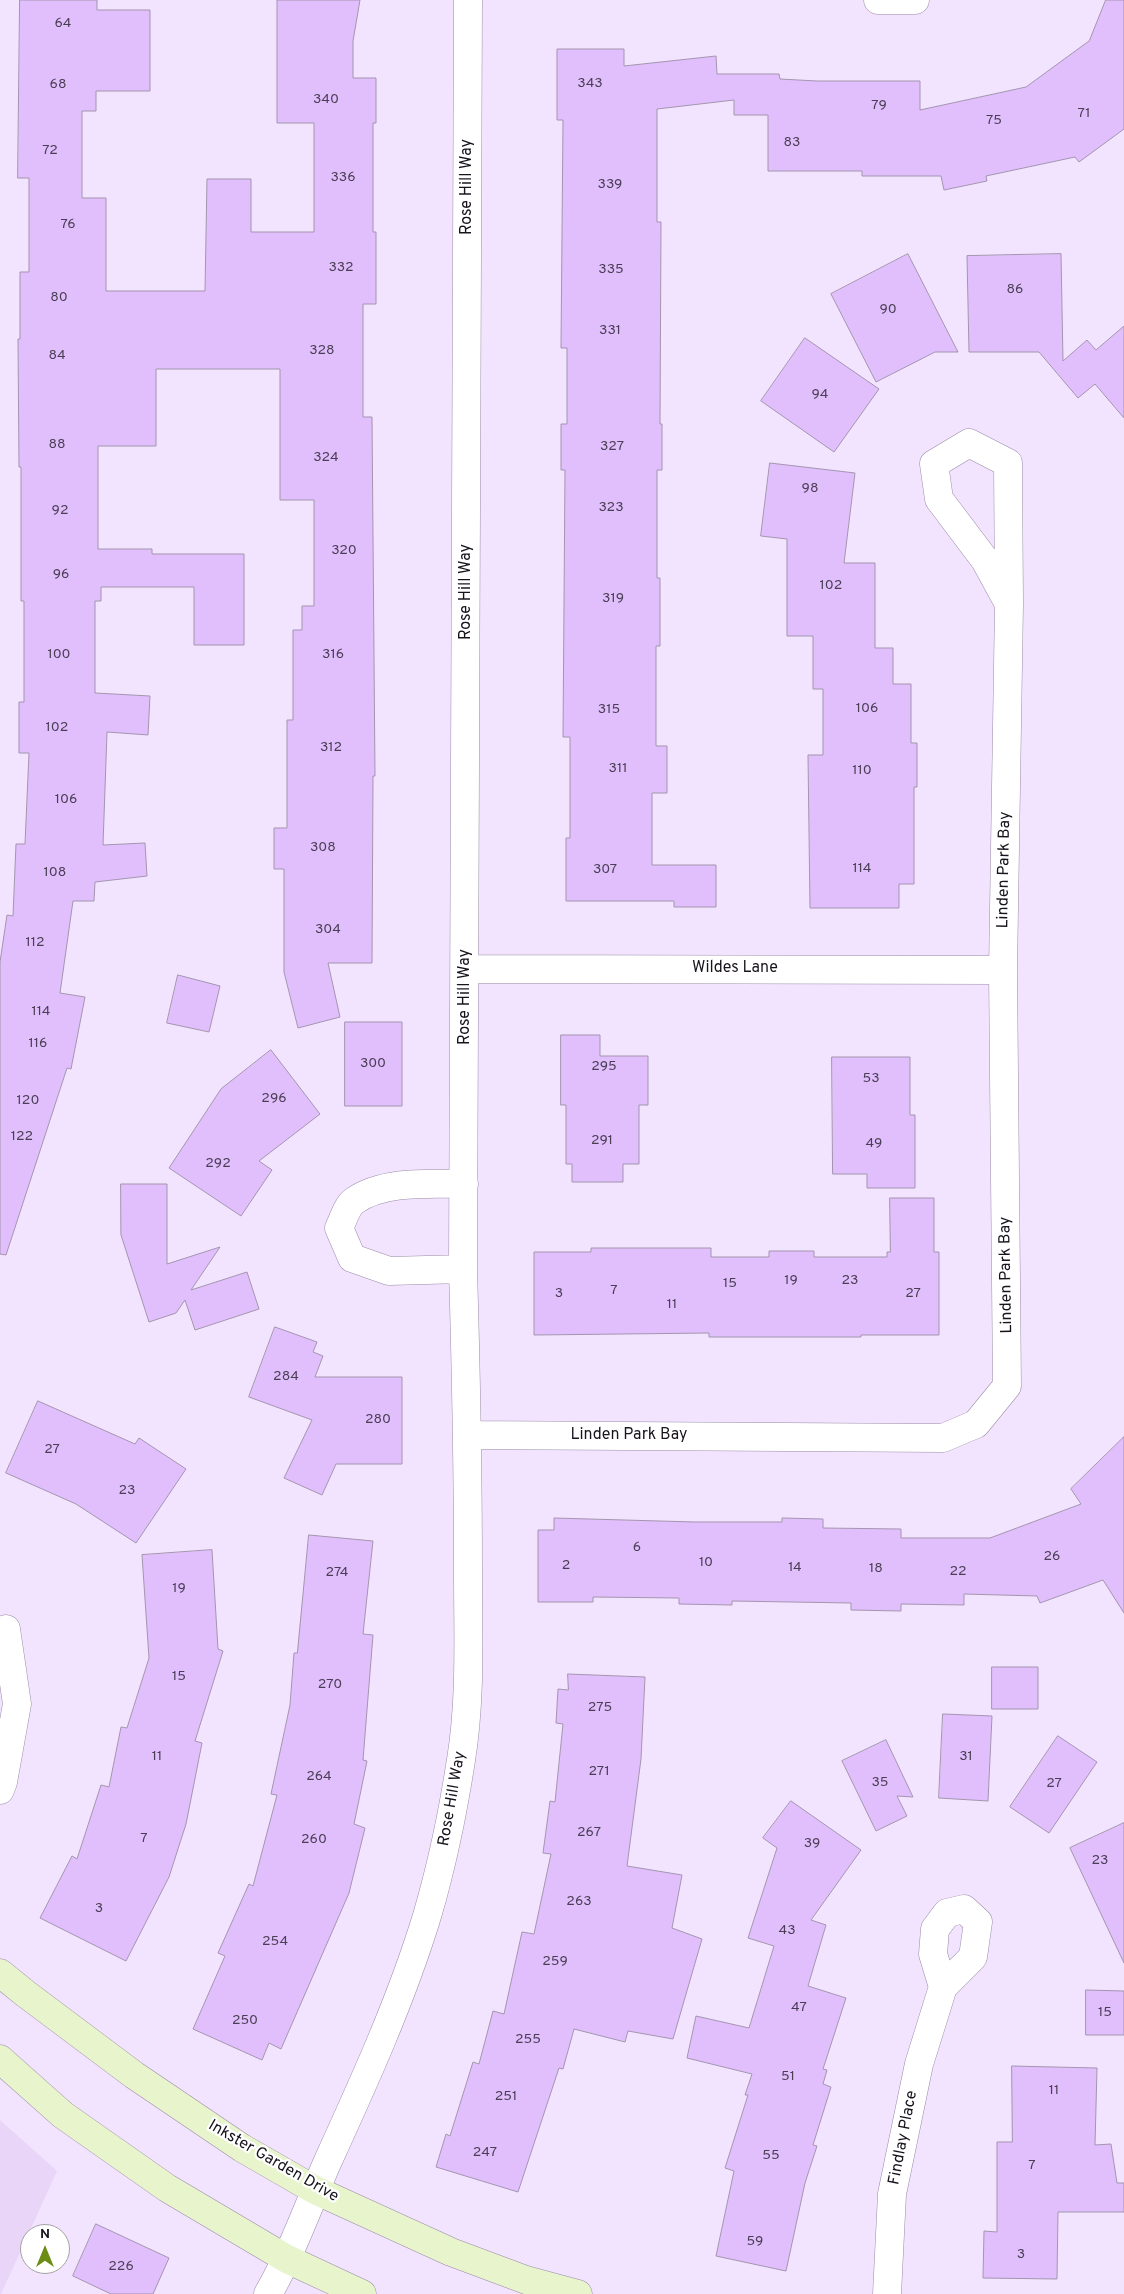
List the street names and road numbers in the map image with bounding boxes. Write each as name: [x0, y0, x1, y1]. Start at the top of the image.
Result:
street label: Rose Hill Way: [458, 139, 478, 235]
street label: Rose Hill Way: [457, 544, 477, 640]
street label: Linden Park Bay: [994, 811, 1016, 929]
street label: Rose Hill Way: [456, 949, 476, 1045]
street label: Wildes Lane: [692, 959, 778, 979]
street label: Linden Park Bay: [996, 1216, 1018, 1334]
street label: Linden Park Bay: [570, 1426, 688, 1446]
street label: Rose Hill Way: [435, 1750, 471, 1848]
street label: Findlay Place: [885, 2089, 923, 2187]
street label: Inkster Garden Drive: [204, 2117, 342, 2207]

